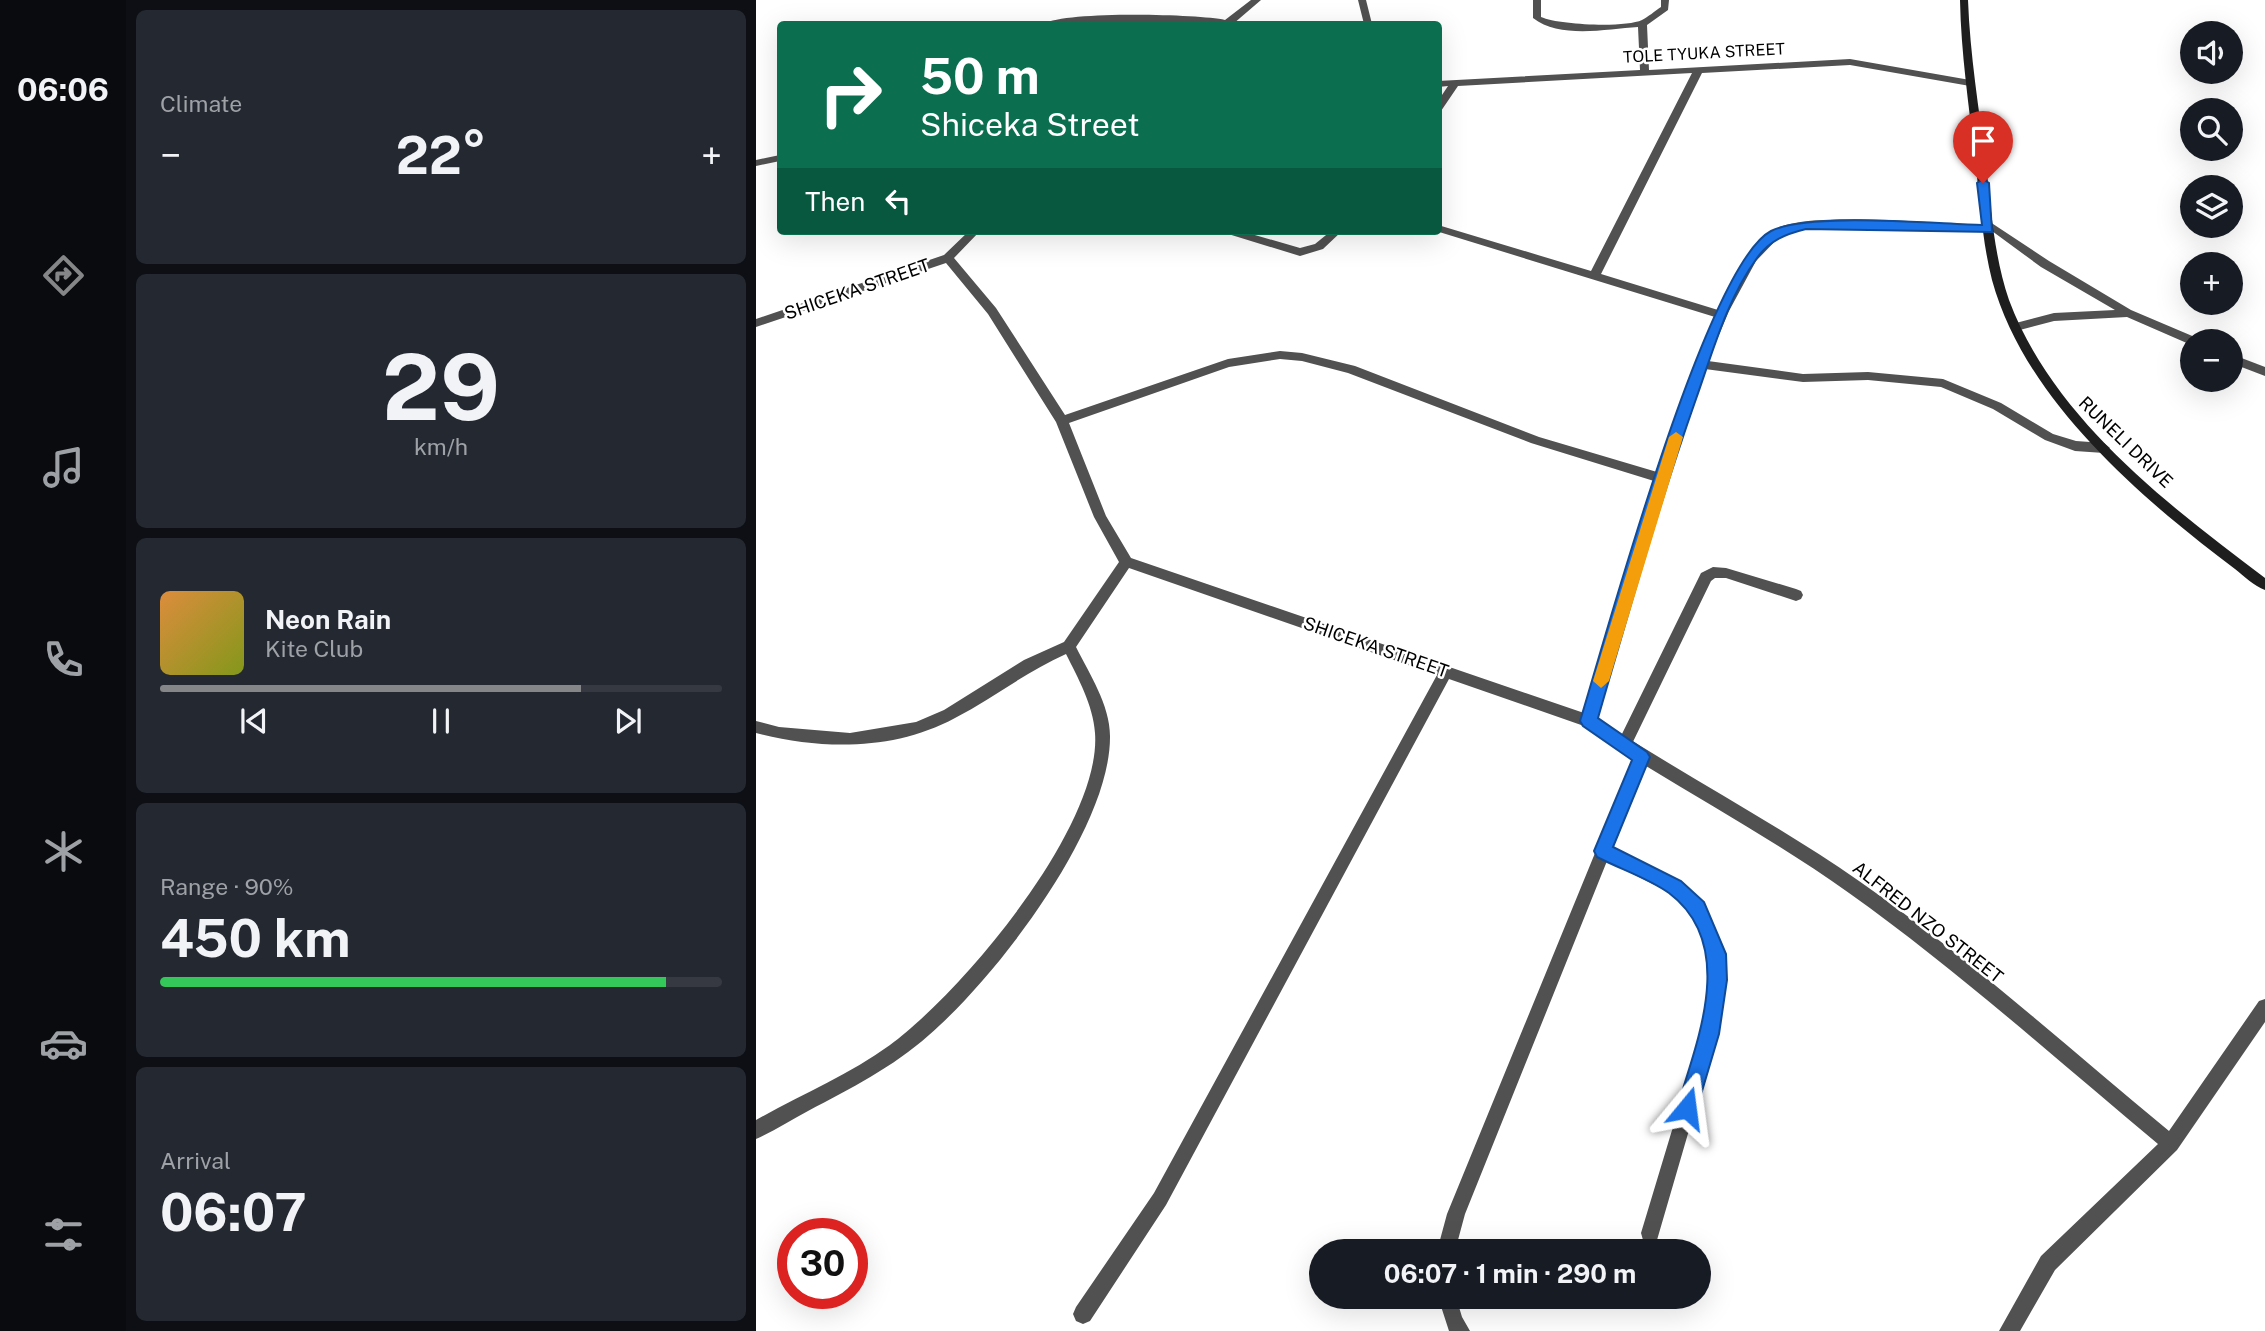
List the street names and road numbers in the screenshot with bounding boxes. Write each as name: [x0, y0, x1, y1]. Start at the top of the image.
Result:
street label: TOLE TYUKA STREET: [1622, 39, 1786, 67]
street label: SHICEKA STREET: [782, 254, 933, 324]
street label: RUNELI DRIVE: [2075, 392, 2177, 492]
street label: SHICEKA STREET: [1301, 612, 1452, 682]
street label: ALFRED NZO STREET: [1849, 857, 2008, 987]

